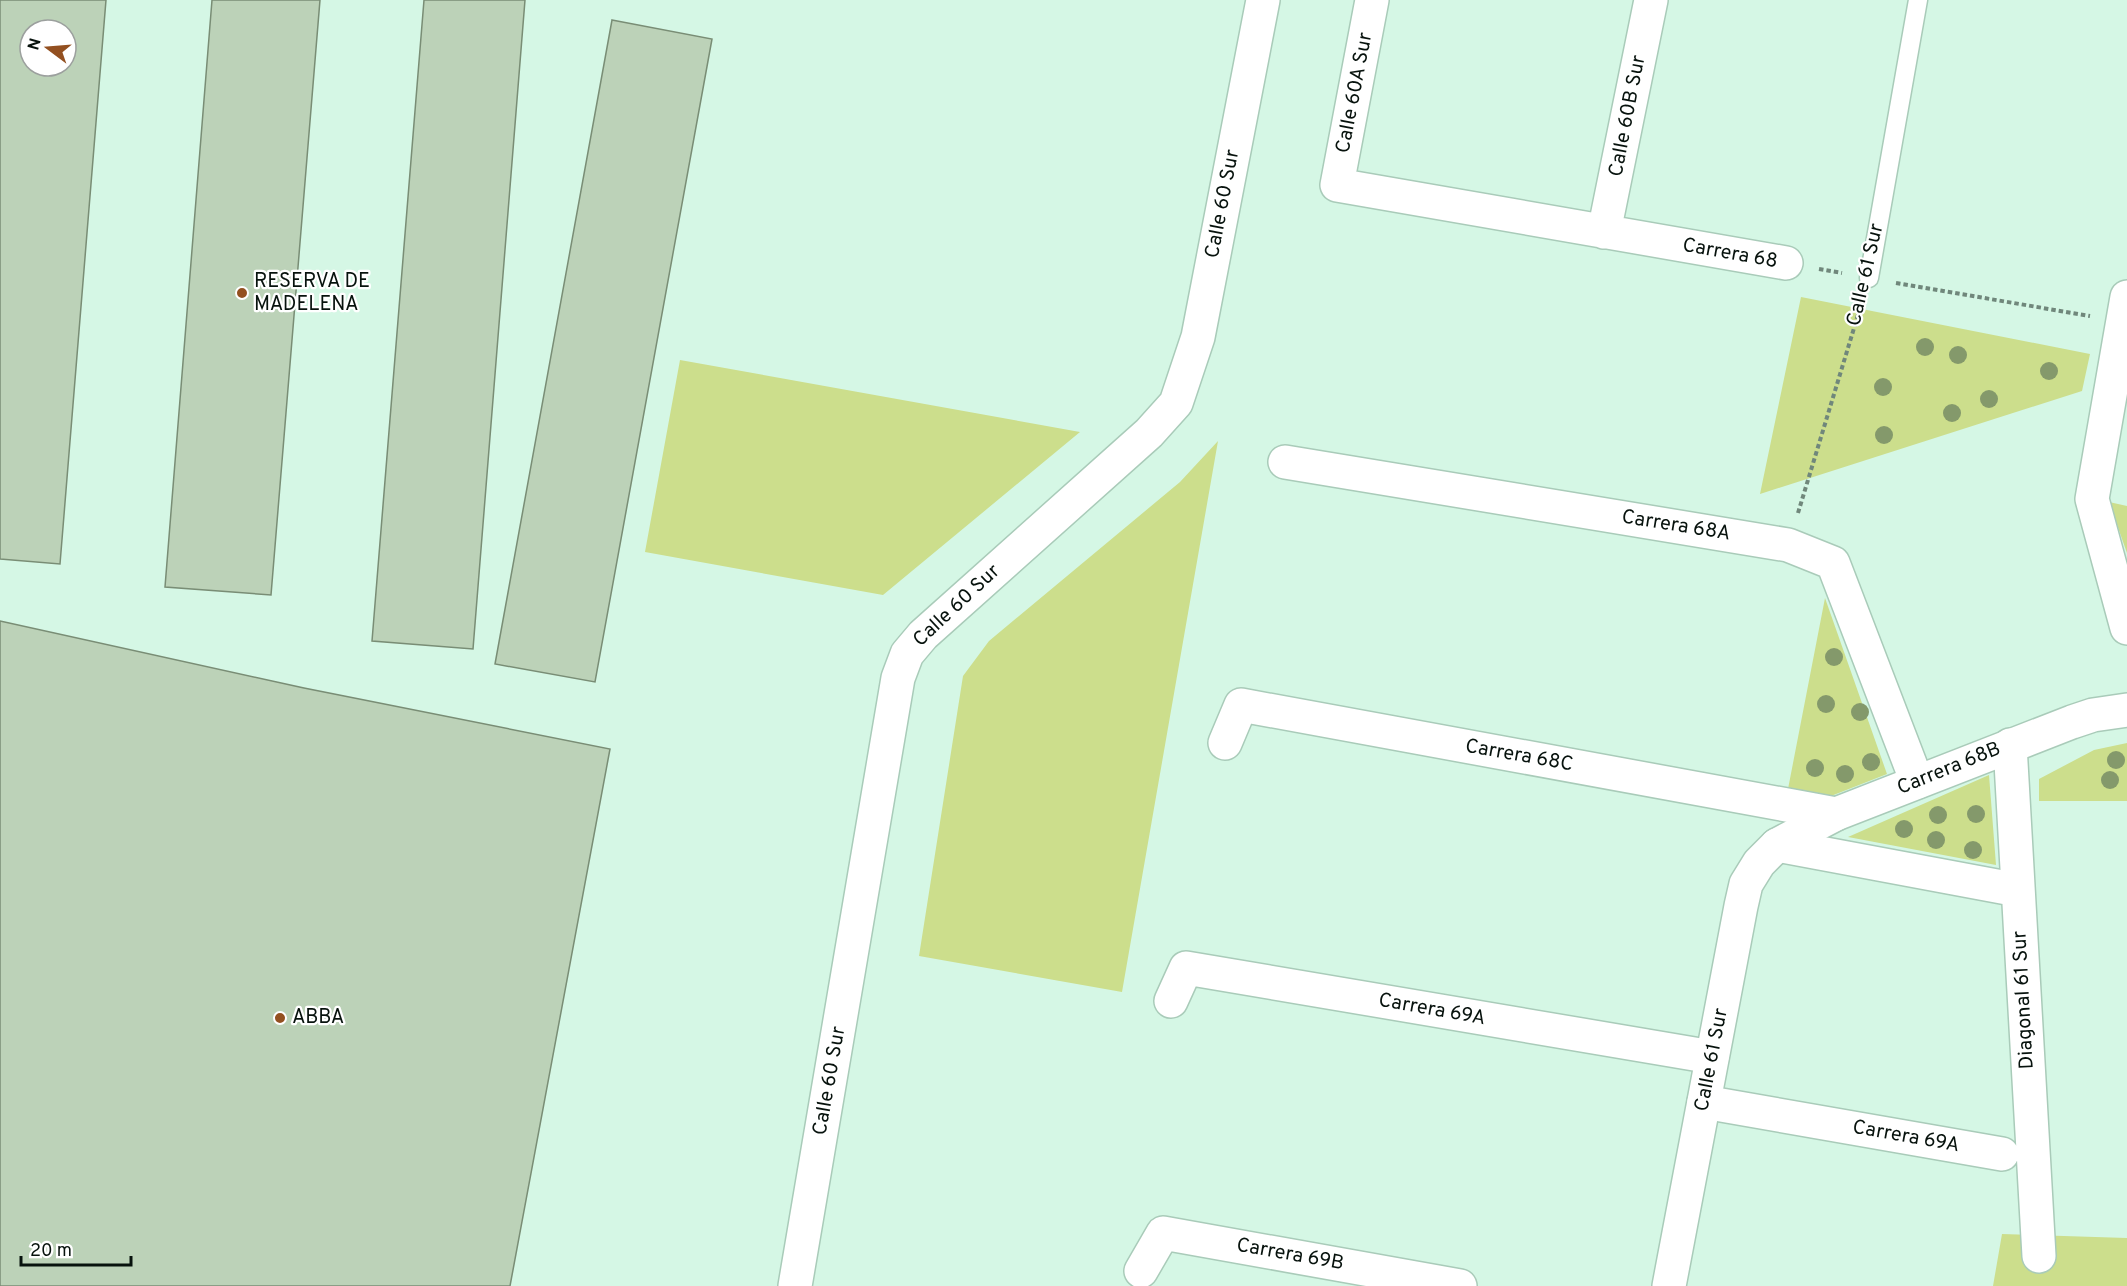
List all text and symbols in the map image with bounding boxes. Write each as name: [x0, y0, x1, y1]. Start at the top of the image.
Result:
north arrow: [18, 18, 78, 78]
street label: Calle 60A Sur: [1331, 30, 1379, 155]
text: N: [24, 36, 47, 53]
street label: Calle 60B Sur: [1603, 53, 1653, 179]
street label: Calle 60 Sur: [1200, 147, 1246, 260]
street label: Calle 61 Sur: [1842, 221, 1890, 329]
street label: Carrera 68: [1680, 233, 1780, 275]
place label: RESERVA DE MADELENA: [254, 269, 370, 318]
marker: RESERVA DE MADELENA: [235, 286, 249, 300]
street label: Carrera 68A: [1620, 505, 1732, 547]
street label: Calle 60 Sur: [908, 559, 1006, 653]
street label: Carrera 68C: [1463, 734, 1575, 778]
street label: Carrera 68B: [1893, 736, 2005, 802]
street label: Diagonal 61 Sur: [2007, 930, 2041, 1070]
street label: Carrera 69A: [1376, 988, 1488, 1032]
place label: ABBA: [292, 1005, 344, 1031]
street label: Calle 61 Sur: [1689, 1006, 1735, 1114]
marker: ABBA: [273, 1011, 287, 1025]
street label: Calle 60 Sur: [808, 1024, 852, 1137]
street label: Carrera 69A: [1850, 1115, 1962, 1159]
scale bar: [21, 1229, 130, 1267]
street label: Carrera 69B: [1234, 1233, 1346, 1277]
text: 20 m: [30, 1240, 72, 1263]

